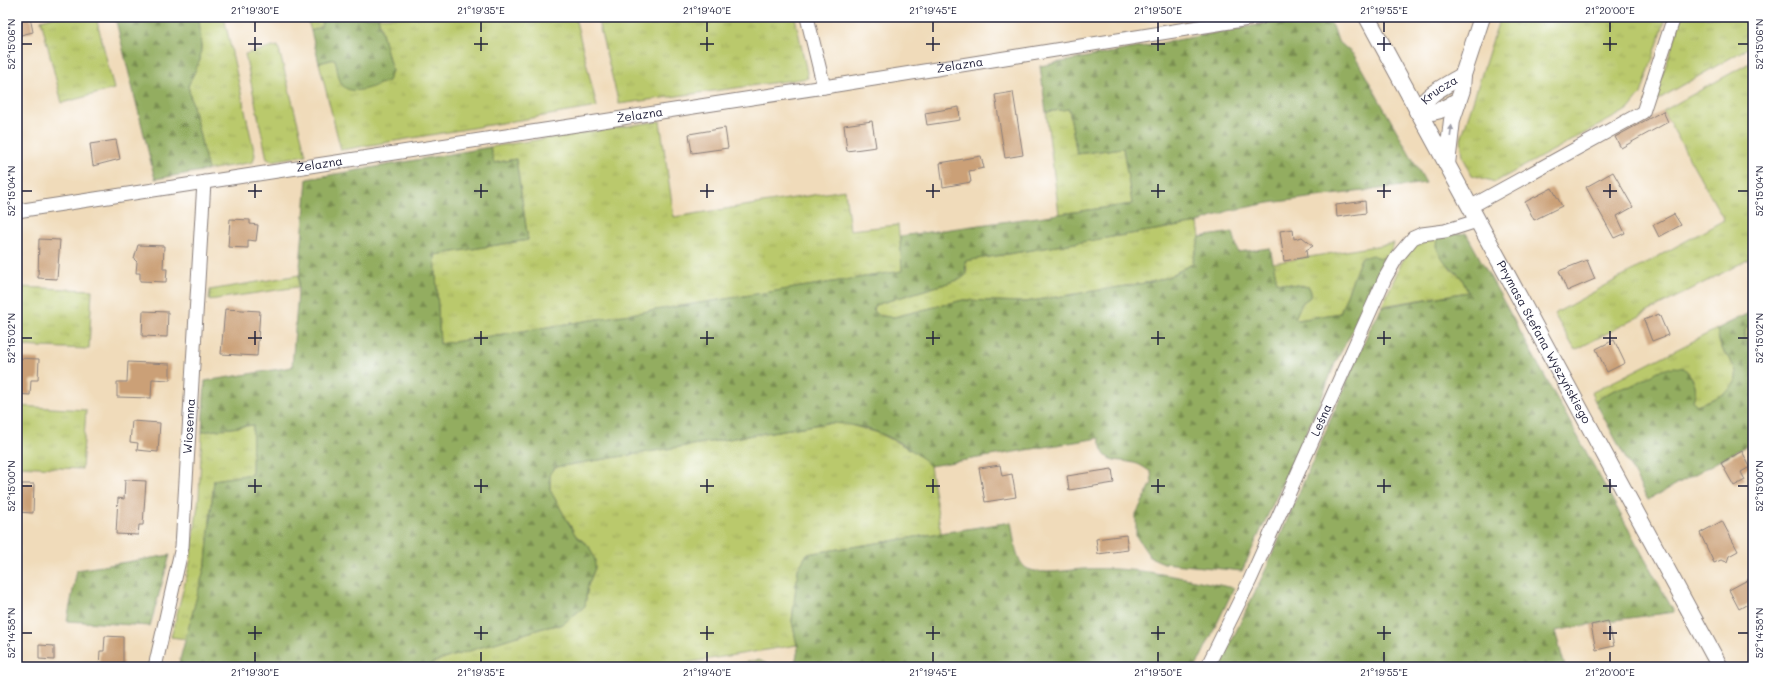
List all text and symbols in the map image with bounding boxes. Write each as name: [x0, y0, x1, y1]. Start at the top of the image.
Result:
text: 21°19'30"E: [231, 3, 279, 17]
text: 21°19'35"E: [457, 3, 505, 17]
text: 21°19'40"E: [683, 3, 731, 17]
text: 21°19'45"E: [909, 3, 957, 17]
text: 21°19'50"E: [1134, 3, 1182, 17]
text: 21°19'55"E: [1360, 3, 1408, 17]
text: 21°20'00"E: [1585, 3, 1635, 17]
text: 52°15'06"N: [4, 19, 18, 69]
text: 52°15'06"N: [1752, 19, 1766, 69]
street label: Żelazna: [935, 53, 984, 76]
street label: Krucza: [1417, 71, 1460, 107]
street label: Żelazna: [615, 103, 664, 126]
one-way arrow: [1448, 125, 1454, 137]
street label: Żelazna: [295, 152, 344, 175]
text: 52°15'04"N: [4, 166, 18, 216]
text: 52°15'04"N: [1752, 166, 1766, 216]
street label: Prymasa Stefana Wyszyńskiego: [1494, 257, 1595, 426]
text: 52°15'02"N: [4, 313, 18, 363]
text: 52°15'02"N: [1752, 313, 1766, 363]
street label: Wiosenna: [179, 398, 198, 454]
street label: Leśna: [1306, 401, 1335, 439]
text: 52°15'00"N: [4, 460, 18, 512]
text: 52°15'00"N: [1752, 460, 1766, 512]
text: 52°14'58"N: [4, 608, 18, 658]
text: 52°14'58"N: [1752, 608, 1766, 658]
text: 21°19'30"E: [231, 665, 279, 679]
text: 21°19'35"E: [457, 665, 505, 679]
text: 21°19'40"E: [683, 665, 731, 679]
text: 21°19'45"E: [909, 665, 957, 679]
text: 21°19'50"E: [1134, 665, 1182, 679]
text: 21°19'55"E: [1360, 665, 1408, 679]
text: 21°20'00"E: [1585, 665, 1635, 679]

